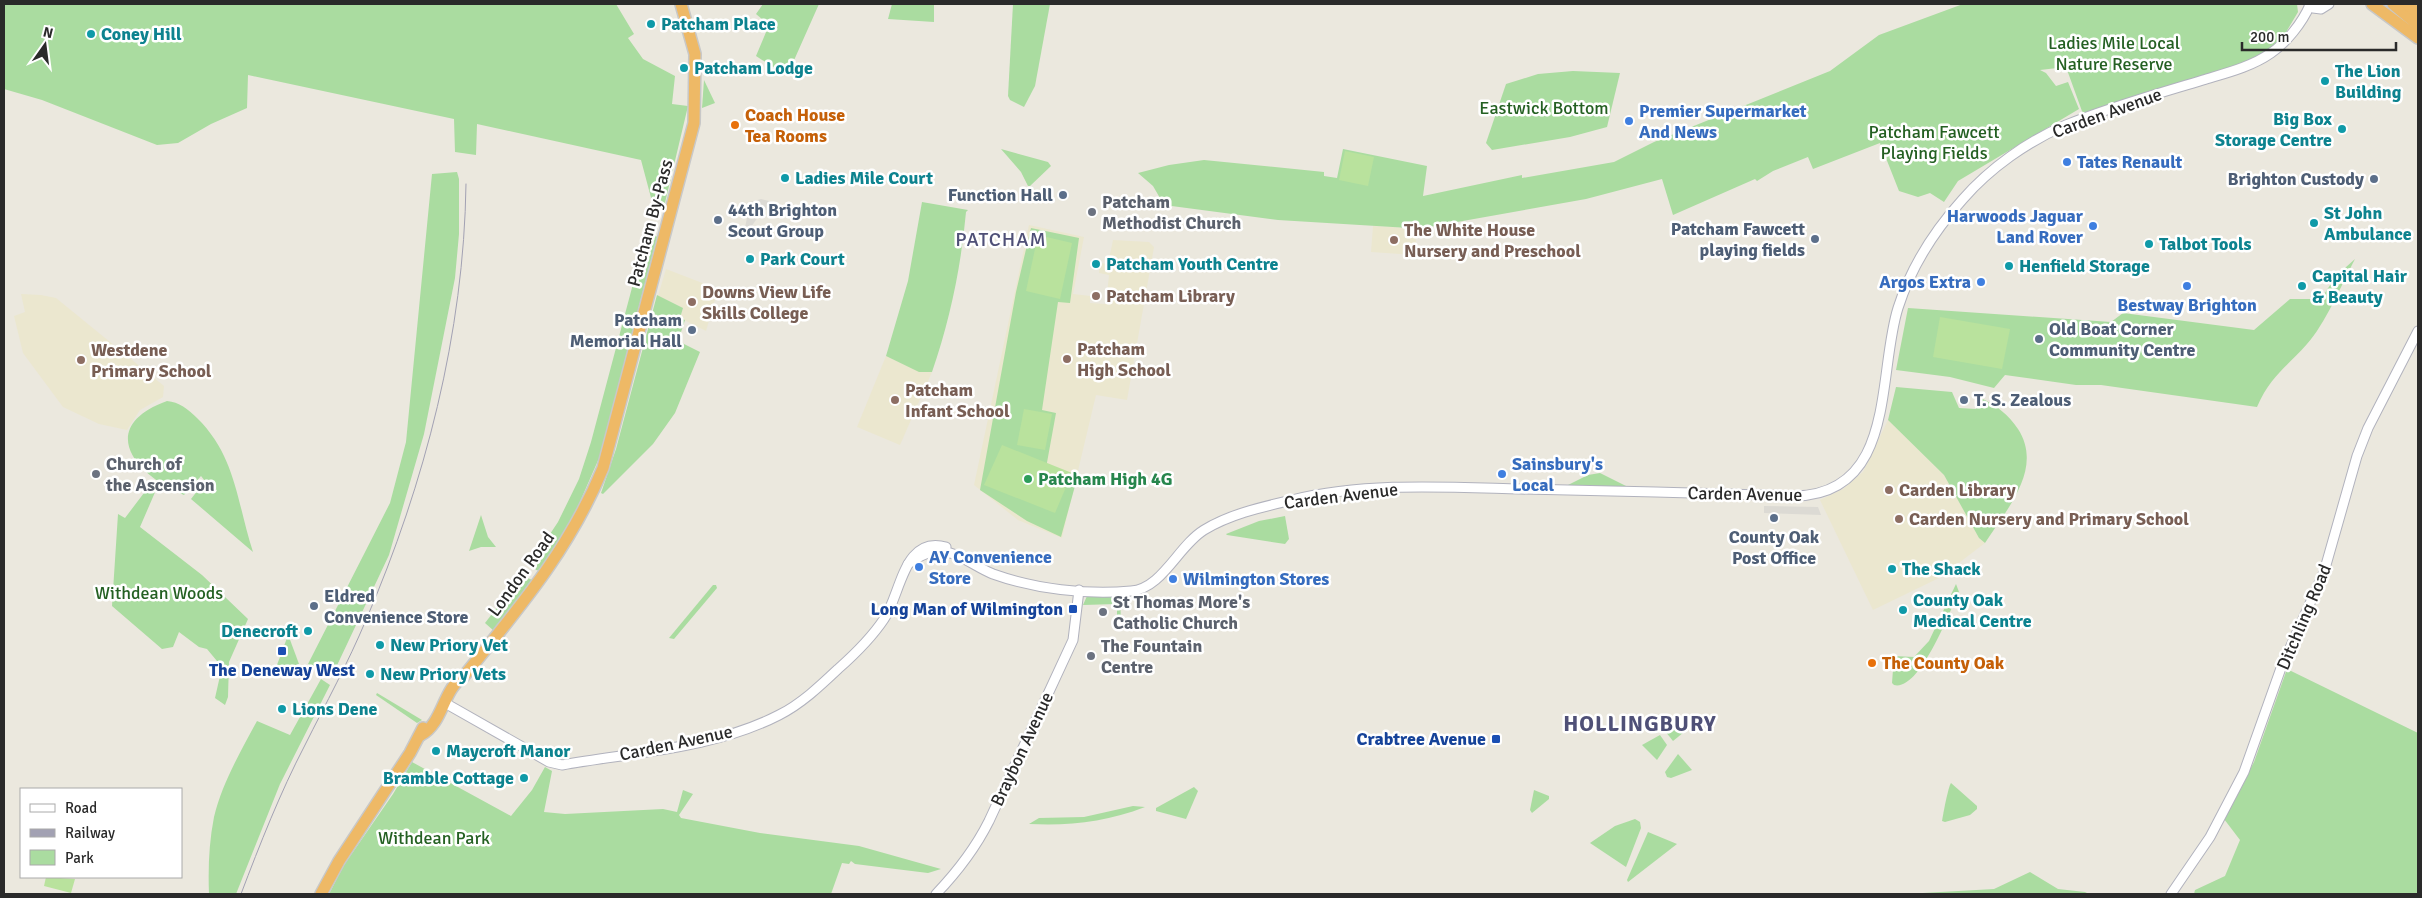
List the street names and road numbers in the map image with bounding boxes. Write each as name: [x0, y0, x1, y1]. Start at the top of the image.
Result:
street label: Carden Avenue: [2049, 83, 2165, 143]
street label: Patcham By-Pass: [622, 157, 678, 289]
street label: Carden Avenue: [1283, 478, 1399, 514]
street label: Carden Avenue: [1687, 482, 1803, 506]
street label: London Road: [483, 527, 559, 621]
street label: Ditchling Road: [2272, 561, 2336, 673]
street label: Braybon Avenue: [986, 688, 1058, 810]
street label: Carden Avenue: [617, 720, 735, 766]

